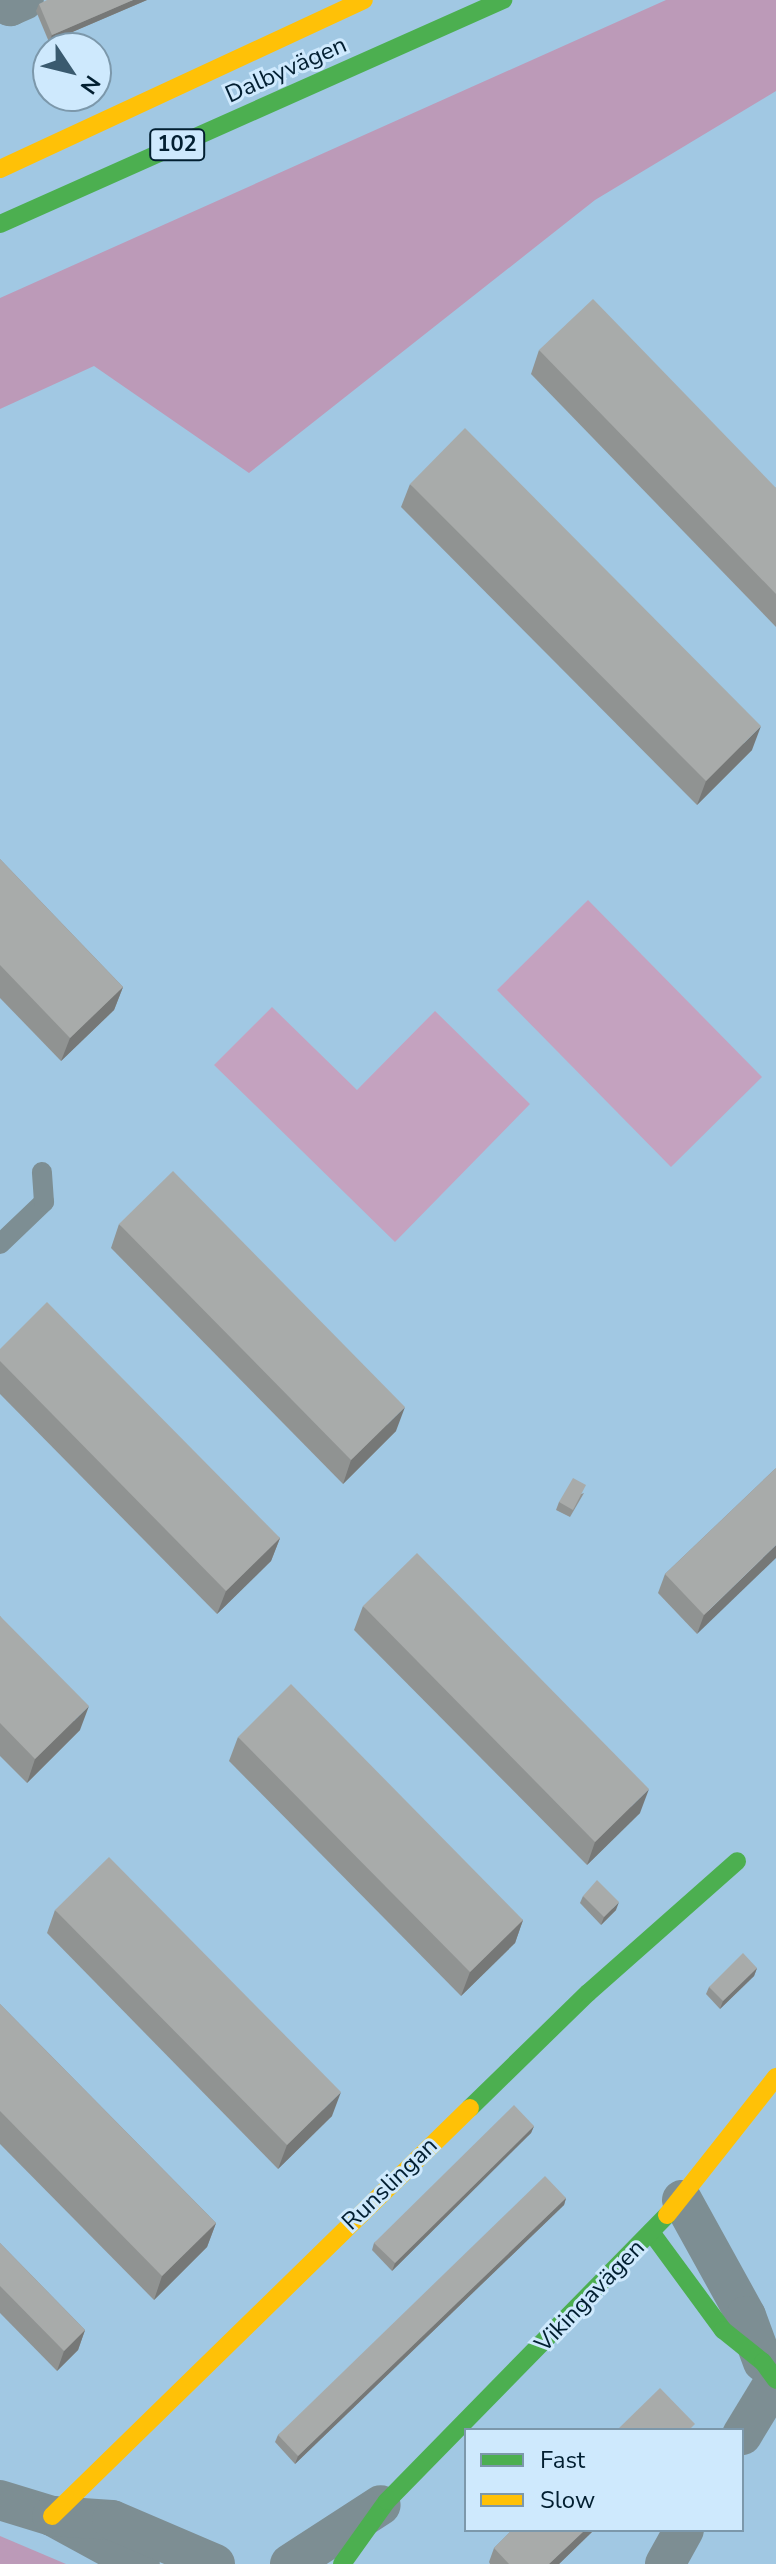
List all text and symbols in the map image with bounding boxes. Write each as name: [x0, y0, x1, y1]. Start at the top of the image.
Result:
street label: Dalbyvägen: [221, 31, 351, 109]
north arrow: [32, 32, 112, 112]
text: N: [73, 69, 107, 100]
road number: 102: [149, 127, 205, 163]
street label: Runslingan: [336, 2131, 444, 2237]
street label: Vikingavägen: [529, 2234, 651, 2358]
legend: [464, 2428, 744, 2532]
text: Fast: [540, 2444, 585, 2476]
text: Slow: [540, 2484, 595, 2516]

